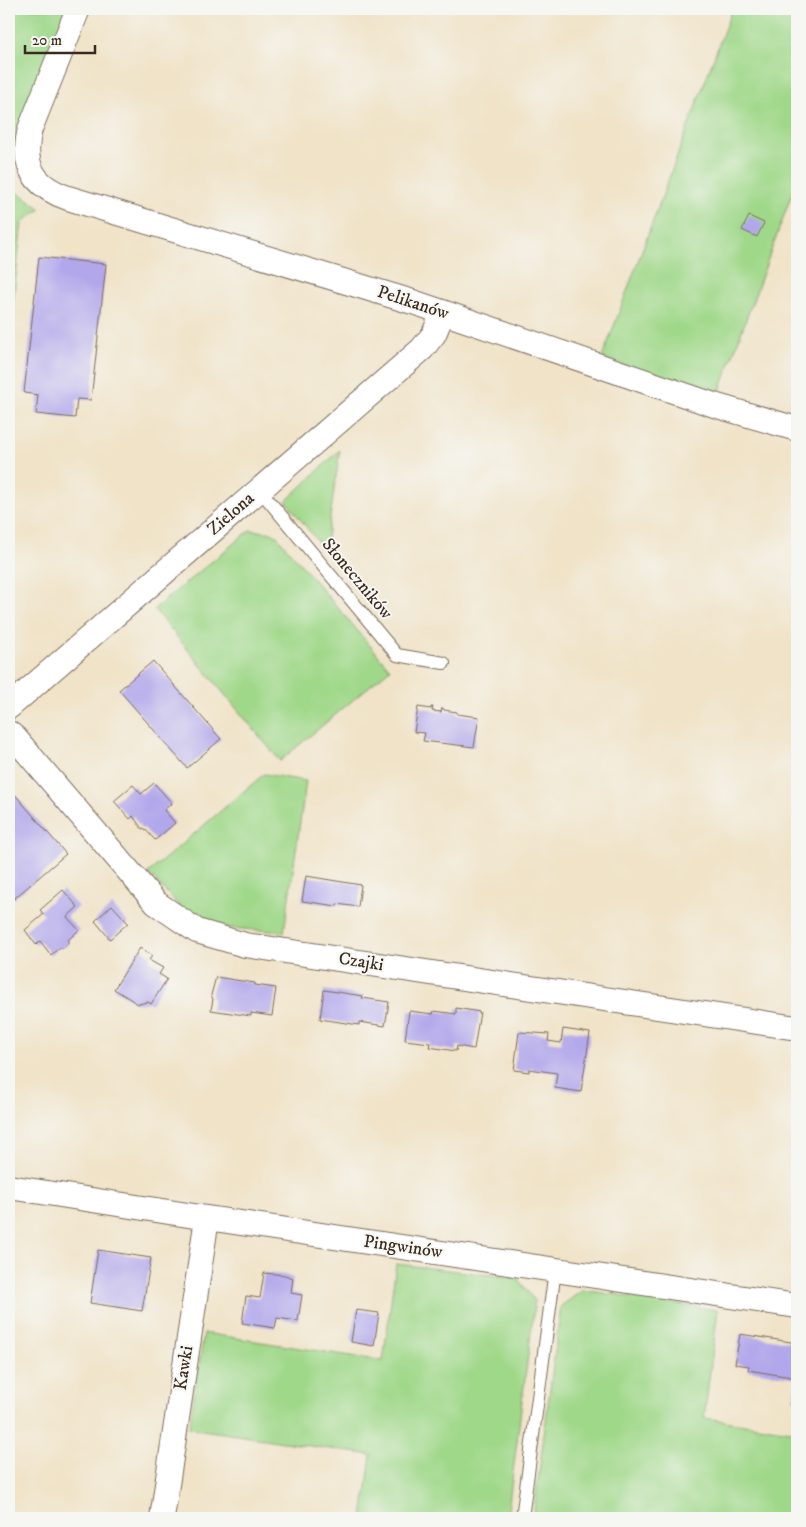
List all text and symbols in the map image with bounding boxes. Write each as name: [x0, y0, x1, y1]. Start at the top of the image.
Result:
scale bar: [25, 22, 95, 54]
text: 20 m: [32, 31, 62, 50]
street label: Pelikanów: [374, 281, 452, 325]
street label: Zielona: [203, 487, 259, 540]
street label: Słoneczników: [317, 534, 398, 624]
street label: Czajki: [337, 948, 385, 976]
street label: Pingwinów: [362, 1231, 444, 1263]
street label: Kawki: [170, 1344, 198, 1392]

